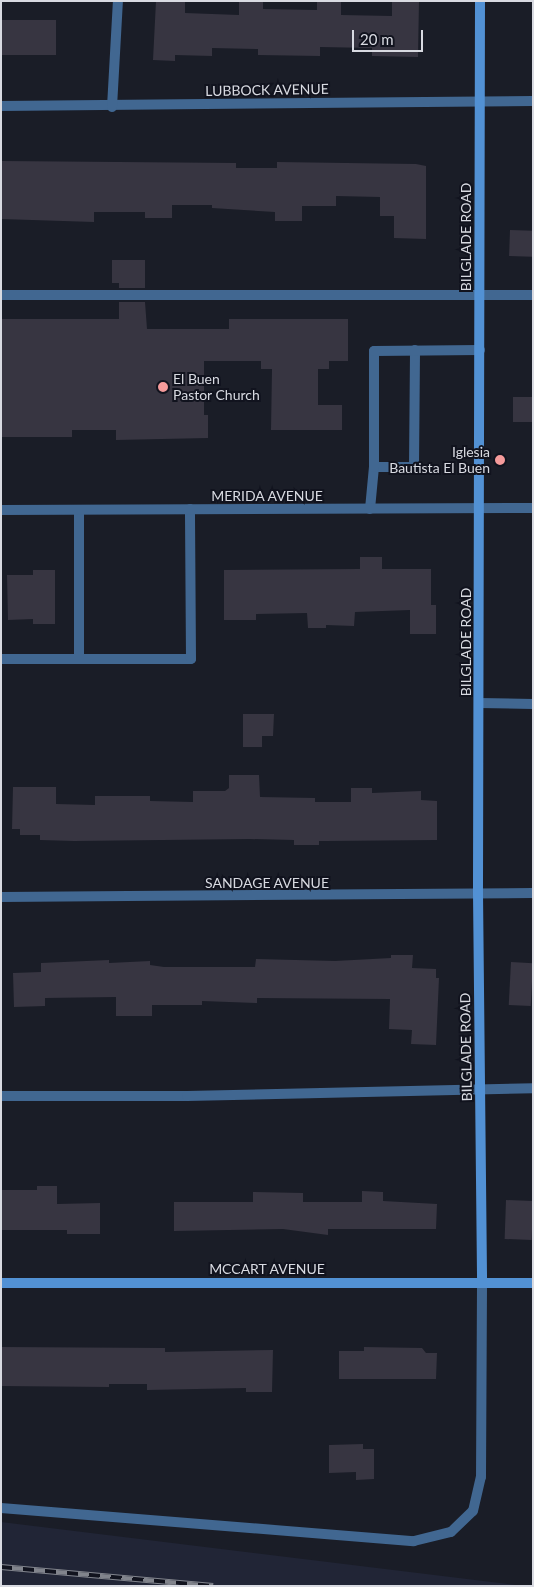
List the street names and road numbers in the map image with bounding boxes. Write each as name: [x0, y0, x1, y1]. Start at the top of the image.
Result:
street label: LUBBOCK AVENUE: [205, 81, 329, 99]
street label: BILGLADE ROAD: [458, 183, 474, 291]
street label: MERIDA AVENUE: [211, 488, 323, 504]
street label: BILGLADE ROAD: [458, 588, 474, 696]
street label: SANDAGE AVENUE: [205, 875, 329, 891]
street label: BILGLADE ROAD: [457, 993, 475, 1101]
street label: MCCART AVENUE: [209, 1261, 325, 1277]

